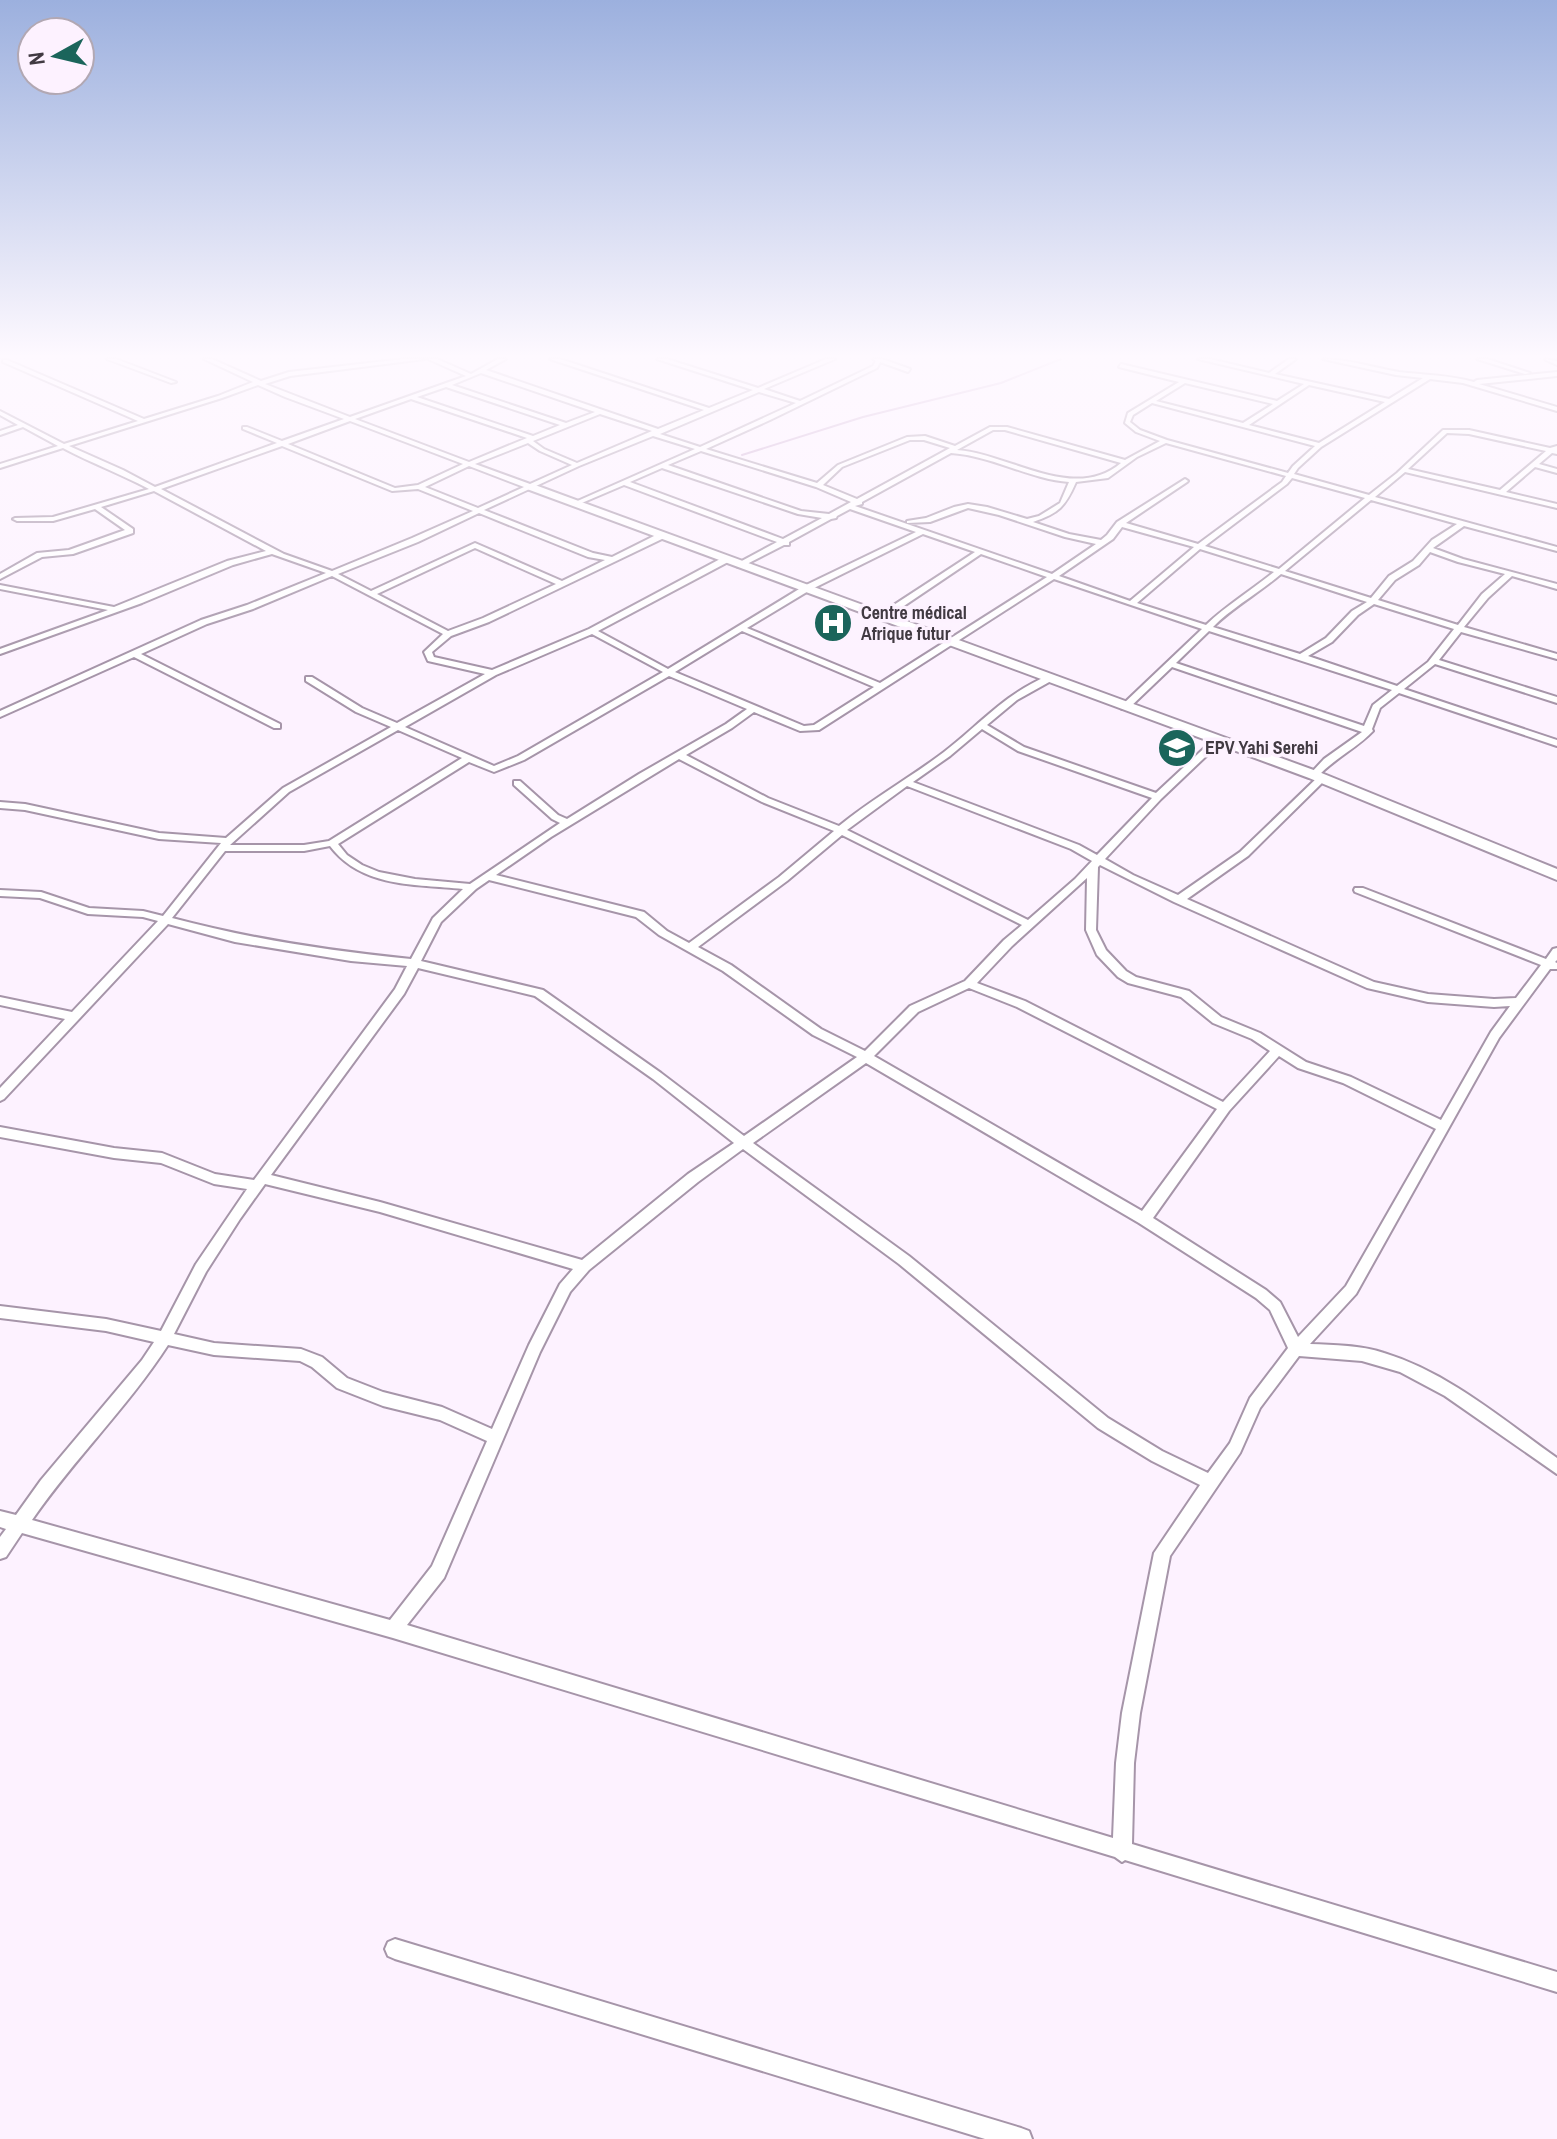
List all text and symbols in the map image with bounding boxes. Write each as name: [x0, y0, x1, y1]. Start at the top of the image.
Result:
north arrow: [16, 16, 96, 96]
text: N: [20, 50, 52, 67]
place label: Centre médical Afrique futur: [861, 600, 967, 646]
hospital icon: Centre médical Afrique futur: [812, 602, 854, 644]
school or university icon: EPV Yahi Serehi: [1156, 727, 1198, 769]
place label: EPV Yahi Serehi: [1205, 735, 1318, 760]

